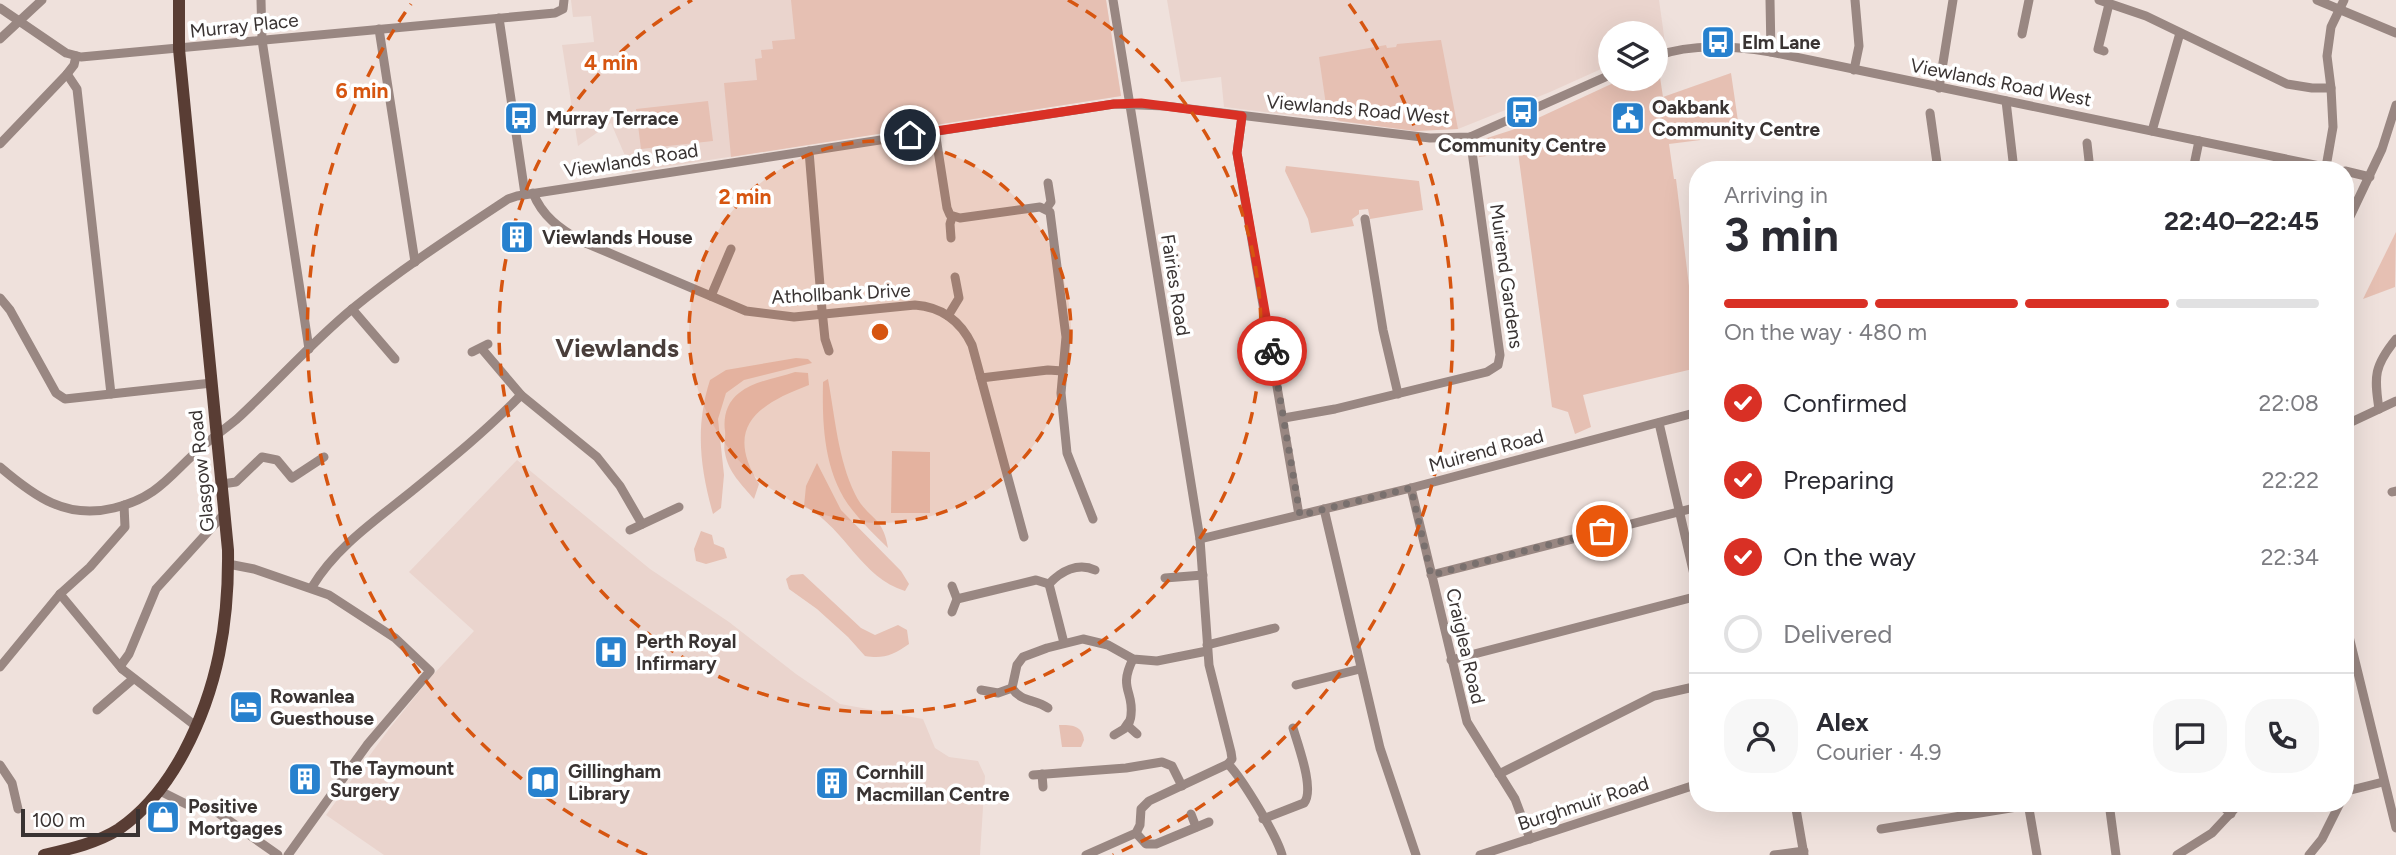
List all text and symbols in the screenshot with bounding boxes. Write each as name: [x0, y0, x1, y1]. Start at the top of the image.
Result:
street label: Murray Place: [189, 8, 300, 43]
map controls: [1598, 21, 1668, 91]
button: layers: [1598, 21, 1668, 91]
bus stop icon: Elm Lane: [1699, 23, 1737, 61]
place label: Elm Lane: [1742, 31, 1821, 54]
text: 4 min: [584, 50, 638, 75]
street label: Viewlands Road West: [1908, 54, 2093, 111]
text: 6 min: [336, 78, 388, 103]
street label: Viewlands Road West: [1265, 90, 1451, 129]
bus stop icon: Community Centre: [1503, 93, 1541, 131]
place label: Oakbank Community Centre: [1652, 96, 1821, 141]
bus stop icon: Murray Terrace: [502, 99, 540, 137]
public building icon: Oakbank Community Centre: [1609, 99, 1647, 137]
pin: [880, 105, 940, 165]
place label: Murray Terrace: [546, 107, 679, 130]
icon: home: [891, 116, 929, 154]
place label: Community Centre: [1438, 134, 1607, 157]
street label: Viewlands Road: [562, 139, 700, 182]
text: Arriving in: [1724, 181, 1828, 209]
text: 2 min: [719, 184, 771, 209]
street label: Muirend Gardens: [1485, 202, 1528, 350]
text: 22:40–22:45: [2164, 205, 2319, 237]
text: 3 min: [1724, 207, 1839, 263]
building icon: Viewlands House: [498, 218, 536, 256]
place label: Viewlands House: [542, 226, 693, 249]
street label: Fairies Road: [1156, 233, 1195, 338]
street label: Athollbank Drive: [771, 278, 911, 309]
courier: [1237, 316, 1307, 386]
text: On the way · 480 m: [1724, 318, 1927, 346]
centre of rings: [868, 320, 892, 344]
district label: Viewlands: [555, 332, 679, 364]
icon: bike: [1253, 332, 1291, 370]
icon: check: [1724, 384, 1762, 422]
text: Confirmed: [1783, 387, 1907, 419]
text: 22:08: [2259, 389, 2319, 417]
street label: Glasgow Road: [184, 409, 219, 533]
street label: Muirend Road: [1426, 424, 1546, 477]
icon: check: [1724, 461, 1762, 499]
text: Preparing: [1783, 464, 1894, 496]
text: 22:22: [2262, 466, 2319, 494]
pin: [1572, 501, 1632, 561]
icon: bag: [1583, 512, 1621, 550]
icon: check: [1724, 538, 1762, 576]
text: On the way: [1783, 541, 1916, 573]
text: 22:34: [2261, 543, 2319, 571]
street label: Craiglea Road: [1441, 586, 1490, 706]
text: Delivered: [1783, 618, 1892, 650]
place label: Perth Royal Infirmary: [636, 630, 736, 675]
hospital icon: Perth Royal Infirmary: [592, 633, 630, 671]
place label: Rowanlea Guesthouse: [270, 685, 374, 730]
hotel icon: Rowanlea Guesthouse: [227, 688, 265, 726]
button: person: [1724, 699, 1798, 773]
button: chat: [2153, 699, 2227, 773]
button: phone: [2245, 699, 2319, 773]
text: Alex: [1816, 706, 1869, 738]
text: Courier · 4.9: [1816, 738, 1942, 766]
place label: The Taymount Surgery: [330, 757, 455, 802]
building icon: The Taymount Surgery: [286, 760, 324, 798]
place label: Gillingham Library: [568, 760, 661, 805]
place label: Cornhill Macmillan Centre: [856, 761, 1010, 806]
library icon: Gillingham Library: [524, 763, 562, 801]
building icon: Cornhill Macmillan Centre: [813, 764, 851, 802]
street label: Burghmuir Road: [1515, 771, 1652, 835]
place label: Positive Mortgages: [188, 795, 282, 840]
shop icon: Positive Mortgages: [144, 798, 182, 836]
scale bar: [21, 806, 140, 838]
text: 100 m: [32, 809, 85, 832]

